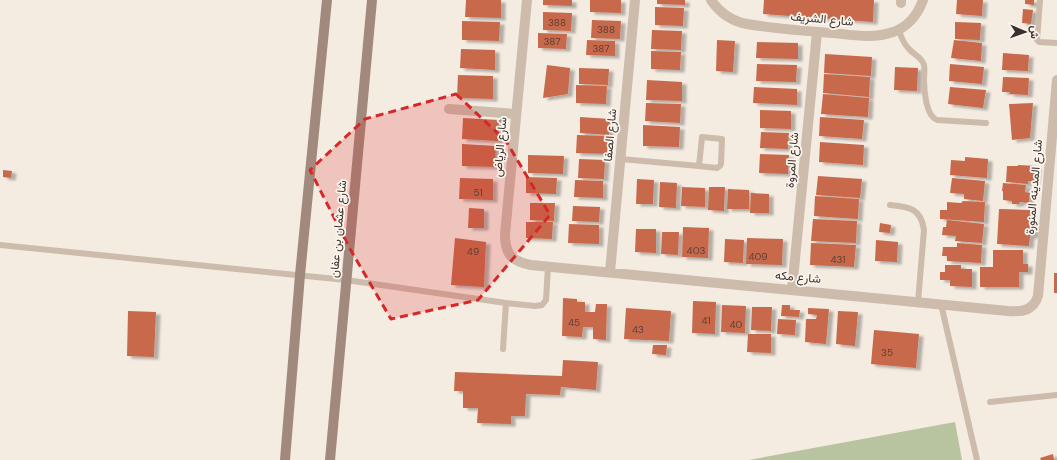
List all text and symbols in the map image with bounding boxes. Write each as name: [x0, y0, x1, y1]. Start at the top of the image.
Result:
street label: شارع الشريف: [790, 8, 854, 31]
north arrow: [1005, 12, 1045, 52]
house number: 388: [548, 16, 566, 29]
house number: 388: [597, 23, 615, 36]
text: ش: [1028, 25, 1042, 39]
house number: 387: [543, 35, 561, 48]
house number: 387: [592, 42, 610, 55]
street label: شارع الصفا: [600, 108, 621, 162]
street label: شارع الرياض: [489, 116, 512, 178]
street label: شارع المروة: [782, 131, 803, 189]
street label: شارع المدينه المنورة: [1022, 139, 1047, 235]
street label: شارع عثمان بن عفان: [326, 179, 351, 279]
house number: 51: [473, 186, 483, 199]
house number: 403: [687, 244, 705, 257]
house number: 49: [467, 245, 479, 258]
house number: 409: [748, 250, 768, 263]
house number: 431: [831, 253, 845, 266]
street label: شارع مكه: [774, 267, 822, 288]
house number: 41: [701, 314, 711, 327]
house number: 45: [568, 316, 580, 329]
house number: 40: [730, 318, 743, 331]
house number: 43: [632, 323, 644, 336]
house number: 35: [881, 346, 893, 359]

